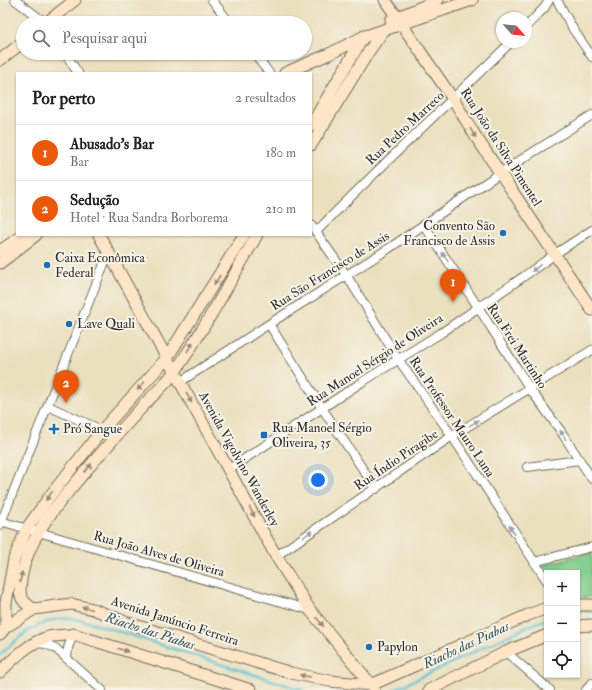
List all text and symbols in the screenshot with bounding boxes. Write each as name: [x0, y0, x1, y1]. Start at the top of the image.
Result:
north arrow: [496, 12, 532, 48]
search box: [16, 16, 312, 60]
icon: search: [30, 27, 52, 49]
text: Pesquisar aqui: [62, 29, 147, 48]
street label: Rua João da Silva Pimentel: [457, 85, 546, 210]
text: Por perto: [32, 88, 95, 109]
street label: Rua Pedro Marreco: [363, 88, 447, 168]
text: 2 resultados: [235, 90, 296, 106]
one-way arrow: [470, 127, 477, 139]
text: Abusado's Bar: [70, 135, 154, 154]
text: 1: [43, 145, 47, 161]
text: 180 m: [266, 145, 296, 161]
text: Bar: [70, 154, 89, 170]
text: Sedução: [70, 191, 119, 210]
text: 2: [42, 201, 48, 217]
text: 210 m: [265, 201, 296, 217]
text: Hotel · Rua Sandra Borborema: [70, 210, 228, 226]
place label: Convento São Francisco de Assis: [403, 218, 496, 249]
street label: Rua São Francisco de Assis: [268, 228, 393, 314]
marker: Convento São Francisco de Assis: [498, 228, 508, 238]
place label: Caixa Econômica Federal: [55, 250, 146, 281]
one-way arrow: [441, 252, 449, 262]
marker: Caixa Econômica Federal: [42, 260, 52, 270]
one-way arrow: [531, 264, 542, 272]
pin: 1: [440, 269, 466, 302]
one-way arrow: [213, 274, 220, 286]
street label: Rua Frei Martinho: [483, 300, 551, 392]
street label: Rua Manoel Sérgio de Oliveira: [304, 310, 447, 410]
place label: Lave Quali: [77, 316, 136, 332]
marker: Lave Quali: [64, 319, 74, 329]
one-way arrow: [186, 342, 194, 352]
street label: Rua Professor Mauro Luna: [406, 354, 499, 481]
pin: 2: [53, 370, 79, 403]
one-way arrow: [137, 381, 146, 391]
street label: Avenida Vigolvino Wanderley: [194, 388, 283, 530]
one-way arrow: [186, 392, 193, 404]
one-way arrow: [468, 419, 480, 426]
place label: Rua Manoel Sérgio Oliveira, 35: [272, 420, 372, 451]
place label: Pró Sangue: [63, 421, 123, 437]
marker: Pró Sangue: [48, 423, 60, 435]
street label: Rua Índio Piragibe: [351, 425, 441, 494]
marker: Rua Manoel Sérgio Oliveira, 35: [259, 430, 269, 440]
one-way arrow: [559, 430, 567, 440]
one-way arrow: [84, 462, 93, 473]
your location: [308, 470, 328, 490]
one-way arrow: [45, 491, 54, 502]
one-way arrow: [249, 506, 256, 518]
one-way arrow: [509, 524, 516, 536]
street label: Rua João Alves de Oliveira: [92, 528, 227, 581]
one-way arrow: [303, 530, 313, 538]
map controls: [544, 570, 580, 678]
button: +: [544, 570, 580, 606]
one-way arrow: [19, 571, 25, 583]
street label: Avenida Janúncio Ferreira: [108, 592, 242, 649]
one-way arrow: [81, 605, 93, 611]
button: −: [544, 606, 580, 642]
water label: Riacho das Piabas: [102, 608, 198, 654]
one-way arrow: [316, 617, 325, 628]
water label: Riacho das Piabas: [419, 617, 513, 673]
place label: Papylon: [377, 639, 418, 656]
marker: Papylon: [364, 642, 374, 652]
button: locate: [544, 642, 580, 678]
one-way arrow: [117, 647, 129, 653]
one-way arrow: [299, 672, 311, 678]

